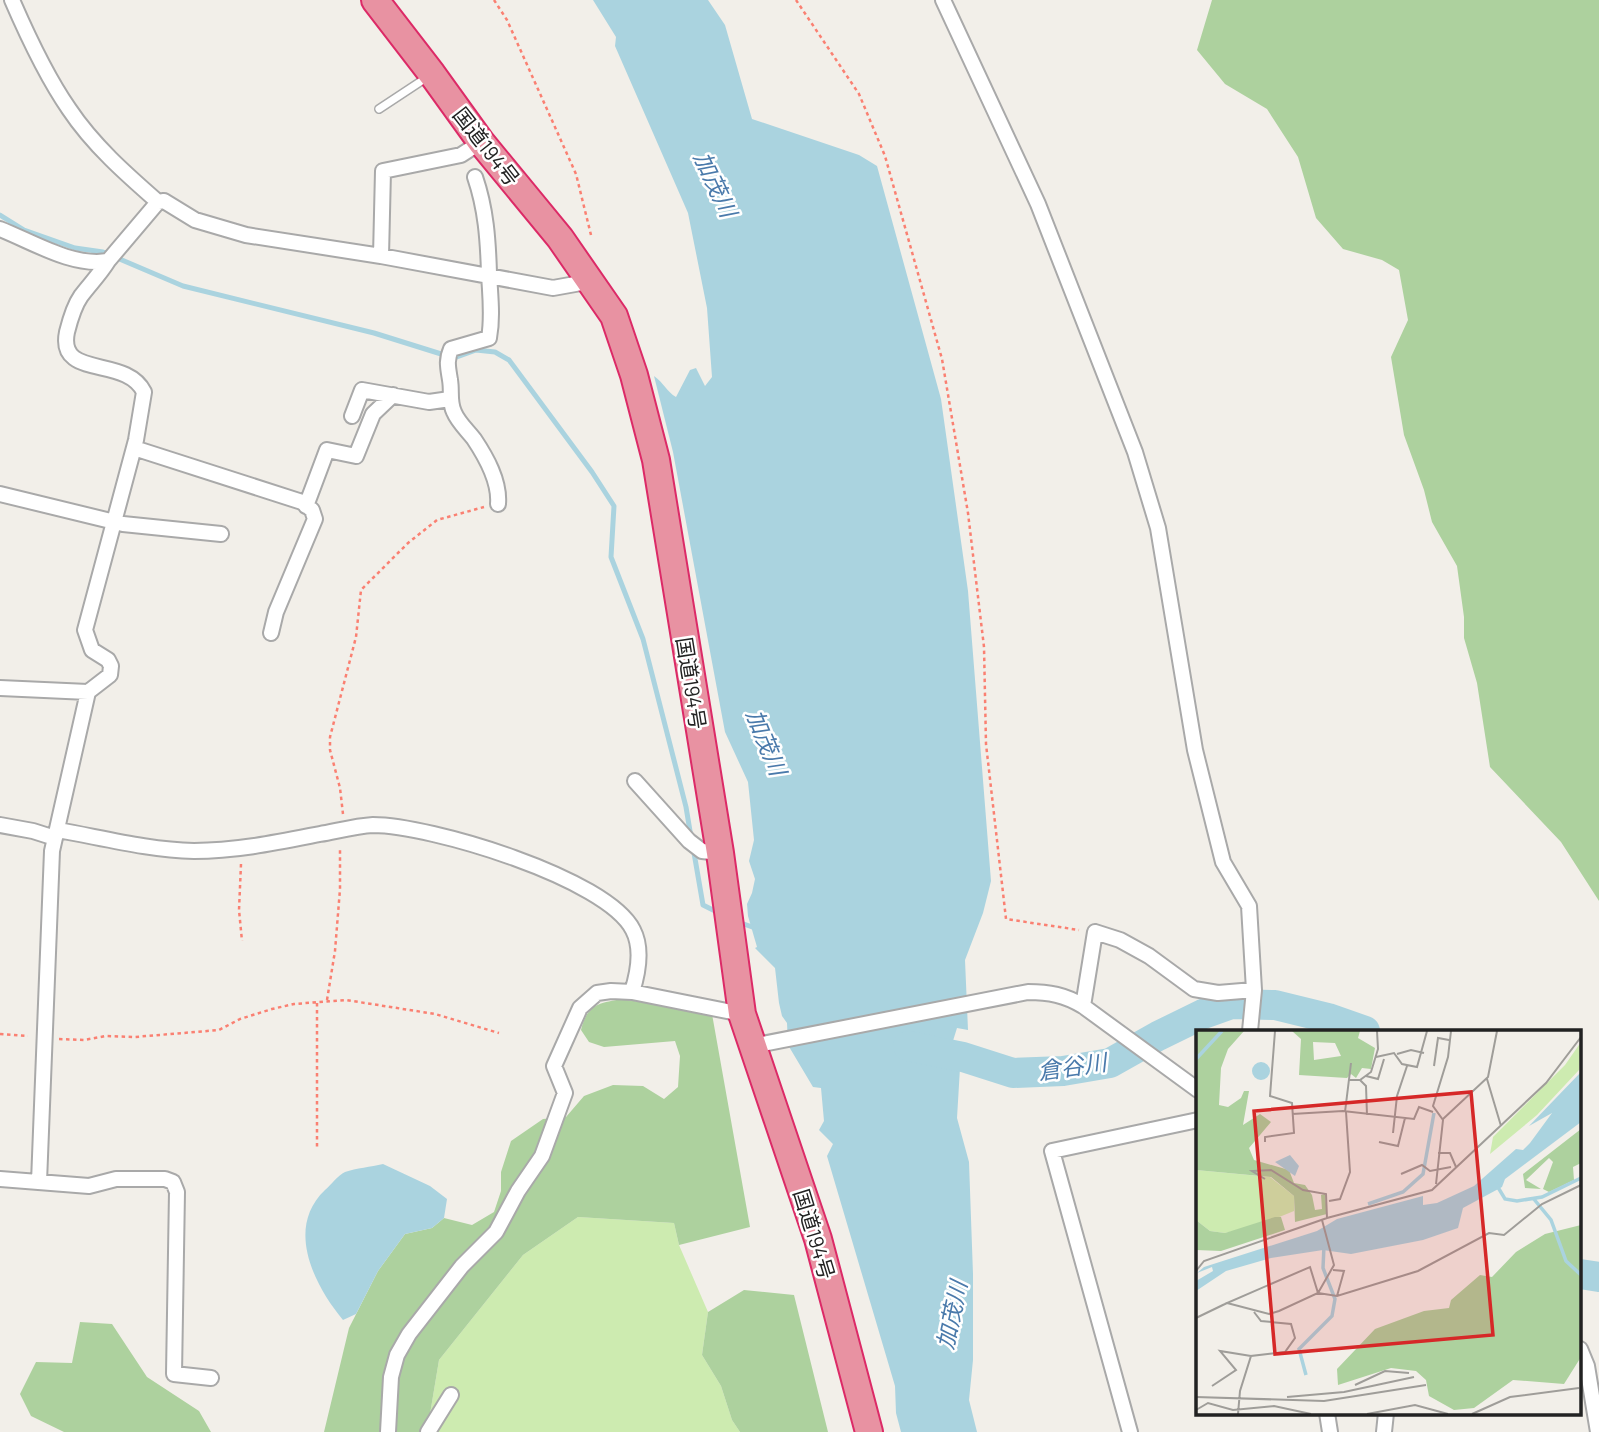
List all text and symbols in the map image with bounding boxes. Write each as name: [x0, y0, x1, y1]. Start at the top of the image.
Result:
street label: 国道194号: [449, 102, 525, 190]
water label: 加茂川: [689, 147, 745, 224]
street label: 国道194号: [672, 635, 712, 731]
water label: 加茂川: [741, 705, 794, 782]
inset map: [1196, 1030, 1582, 1414]
water label: 倉谷川: [1036, 1047, 1111, 1085]
street label: 国道194号: [789, 1186, 841, 1282]
water label: 加茂川: [930, 1275, 972, 1352]

